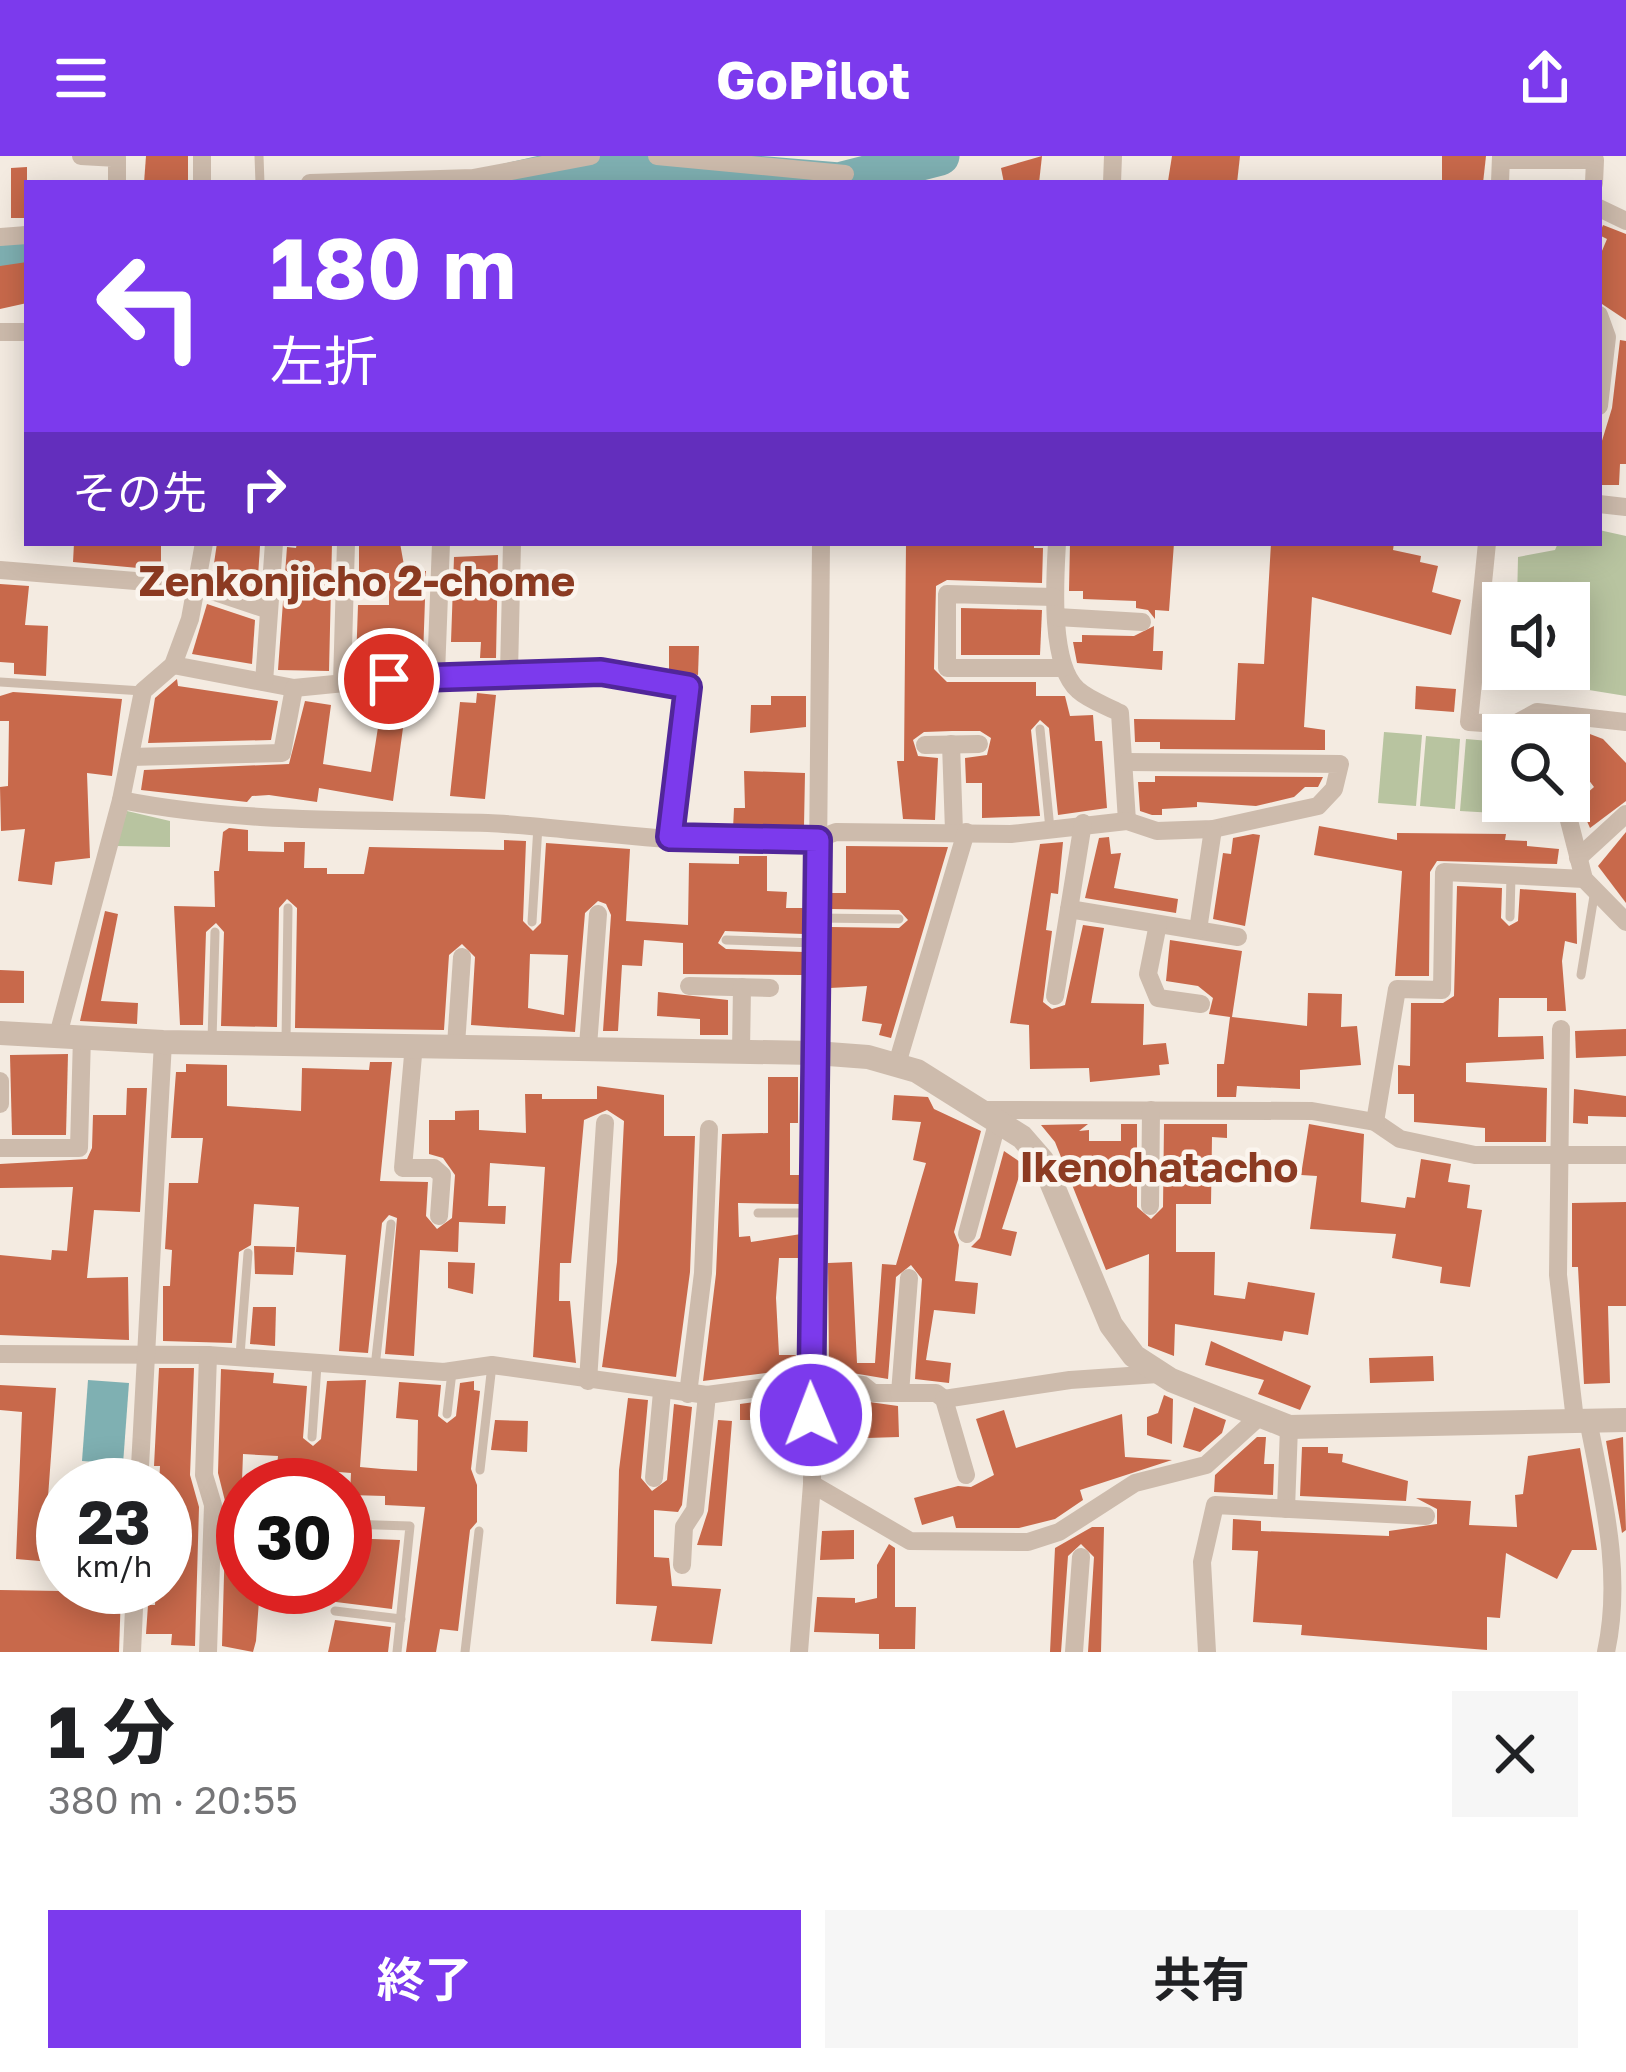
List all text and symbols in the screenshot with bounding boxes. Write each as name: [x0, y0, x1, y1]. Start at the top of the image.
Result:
icon: menu: [48, 45, 114, 111]
icon: share: [1512, 45, 1578, 111]
text: GoPilot: [716, 46, 910, 111]
text: 180 m: [270, 217, 516, 317]
icon: left: [72, 228, 228, 384]
text: 左折: [270, 328, 378, 393]
icon: right: [231, 456, 297, 522]
text: その先: [72, 465, 207, 519]
district label: Zenkonjicho 2-chome: [139, 555, 575, 605]
map controls: [1482, 582, 1590, 822]
button: sound: [1482, 582, 1590, 690]
pin: [338, 628, 440, 730]
icon: arrive: [356, 646, 422, 712]
button: search: [1482, 714, 1590, 822]
district label: Ikenohatacho: [1020, 1141, 1298, 1191]
position arrow: [748, 1352, 874, 1478]
speed limit sign: 30: [216, 1458, 372, 1614]
text: 23: [77, 1485, 151, 1557]
text: km/h: [76, 1548, 152, 1584]
text: 1 分: [48, 1687, 175, 1774]
button: close: [1452, 1691, 1578, 1817]
text: 380 m · 20:55: [48, 1776, 298, 1823]
button: 終了: [48, 1910, 801, 2048]
button: 共有: [825, 1910, 1578, 2048]

